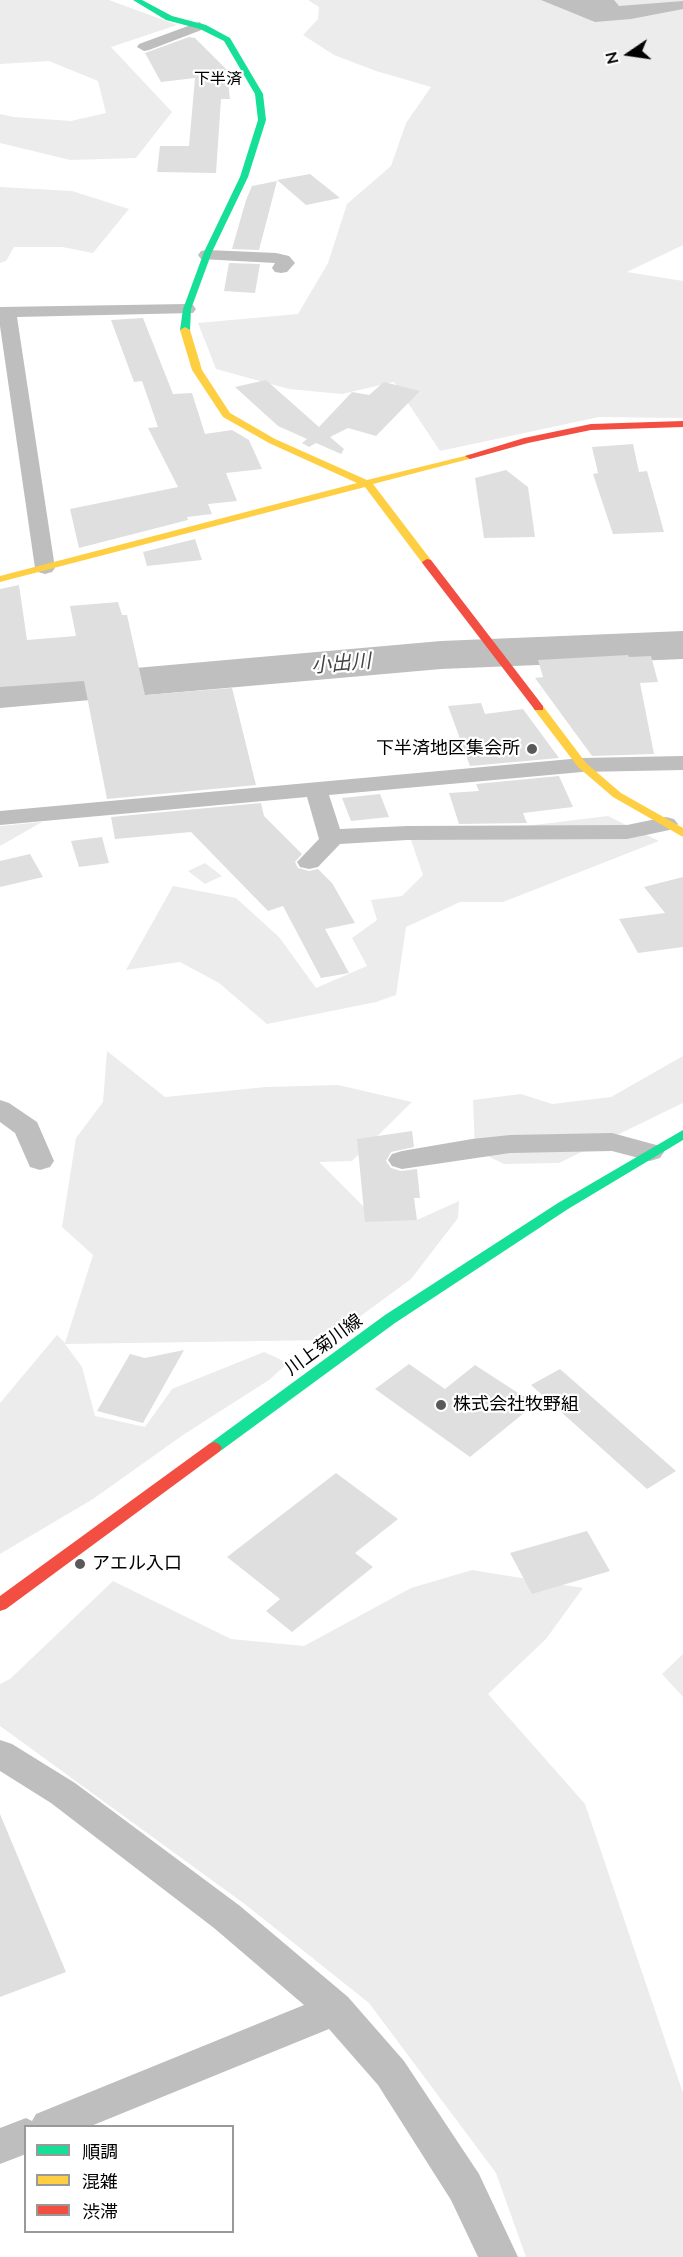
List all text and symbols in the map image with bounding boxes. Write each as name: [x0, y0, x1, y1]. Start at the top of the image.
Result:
north arrow: [599, 24, 659, 84]
text: N: [600, 50, 623, 66]
district label: 下半済: [194, 69, 242, 89]
water label: 小出川: [310, 649, 372, 679]
place label: 下半済地区集会所: [376, 738, 520, 760]
marker: 下半済地区集会所: [525, 742, 539, 756]
street label: 川上菊川線: [281, 1310, 367, 1380]
place label: 株式会社牧野組: [453, 1394, 579, 1416]
marker: 株式会社牧野組: [434, 1398, 448, 1412]
place label: アエル入口: [92, 1553, 182, 1575]
marker: アエル入口: [73, 1557, 87, 1571]
legend: [24, 2125, 234, 2233]
text: 順調: [82, 2140, 118, 2163]
text: 混雑: [82, 2170, 118, 2193]
text: 渋滞: [82, 2200, 118, 2223]

